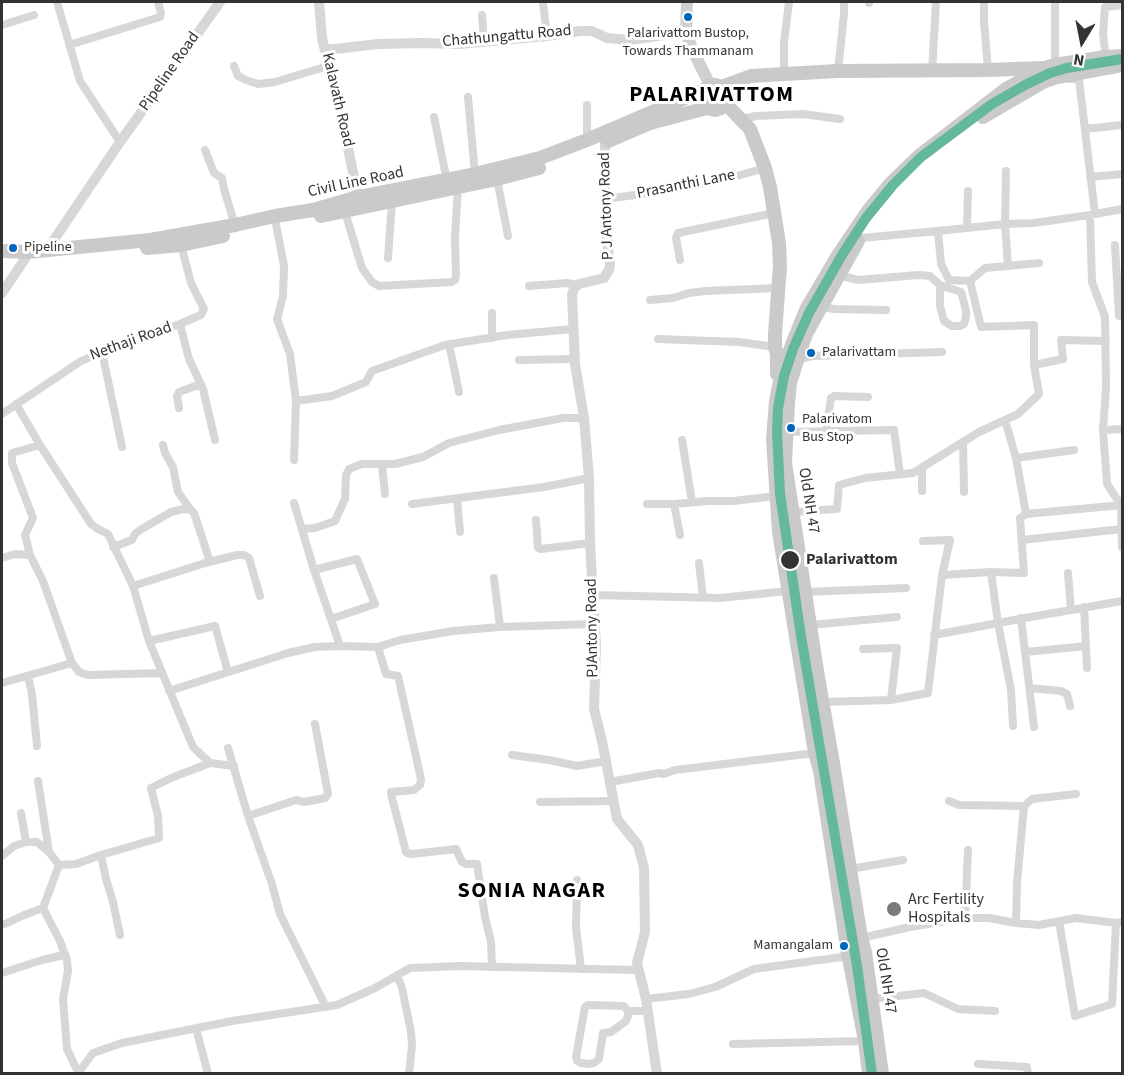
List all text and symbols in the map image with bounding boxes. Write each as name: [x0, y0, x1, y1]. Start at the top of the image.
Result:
marker: Palarivattom Bustop, Towards Thammanam: [682, 11, 694, 23]
north arrow: [1052, 12, 1112, 72]
street label: Chathungattu Road: [442, 22, 572, 52]
place label: Palarivattom Bustop, Towards Thammanam: [622, 26, 754, 58]
street label: Pipeline Road: [136, 29, 204, 115]
text: N: [1072, 48, 1086, 71]
street label: Kalavath Road: [317, 51, 357, 149]
district label: PALARIVATTOM: [629, 83, 795, 109]
street label: P J Antony Road: [596, 152, 618, 260]
street label: Civil Line Road: [306, 163, 406, 203]
street label: Prasanthi Lane: [635, 166, 737, 204]
place label: Pipeline: [24, 240, 72, 256]
marker: Pipeline: [7, 242, 19, 254]
street label: Nethaji Road: [87, 318, 175, 366]
place label: Palarivattam: [822, 345, 896, 361]
marker: Palarivattam: [805, 347, 817, 359]
place label: Palarivatom Bus Stop: [802, 412, 872, 444]
marker: Palarivatom Bus Stop: [785, 422, 797, 434]
street label: Old NH 47: [793, 467, 823, 535]
marker: Palarivattom: [779, 549, 801, 571]
place label: Palarivattom: [806, 550, 898, 570]
street label: PJAntony Road: [583, 578, 603, 678]
district label: SONIA NAGAR: [457, 879, 607, 905]
place label: Arc Fertility Hospitals: [908, 890, 984, 928]
marker: Arc Fertility Hospitals: [885, 900, 903, 918]
place label: Mamangalam: [753, 938, 833, 954]
marker: Mamangalam: [838, 940, 850, 952]
street label: Old NH 47: [870, 947, 900, 1015]

